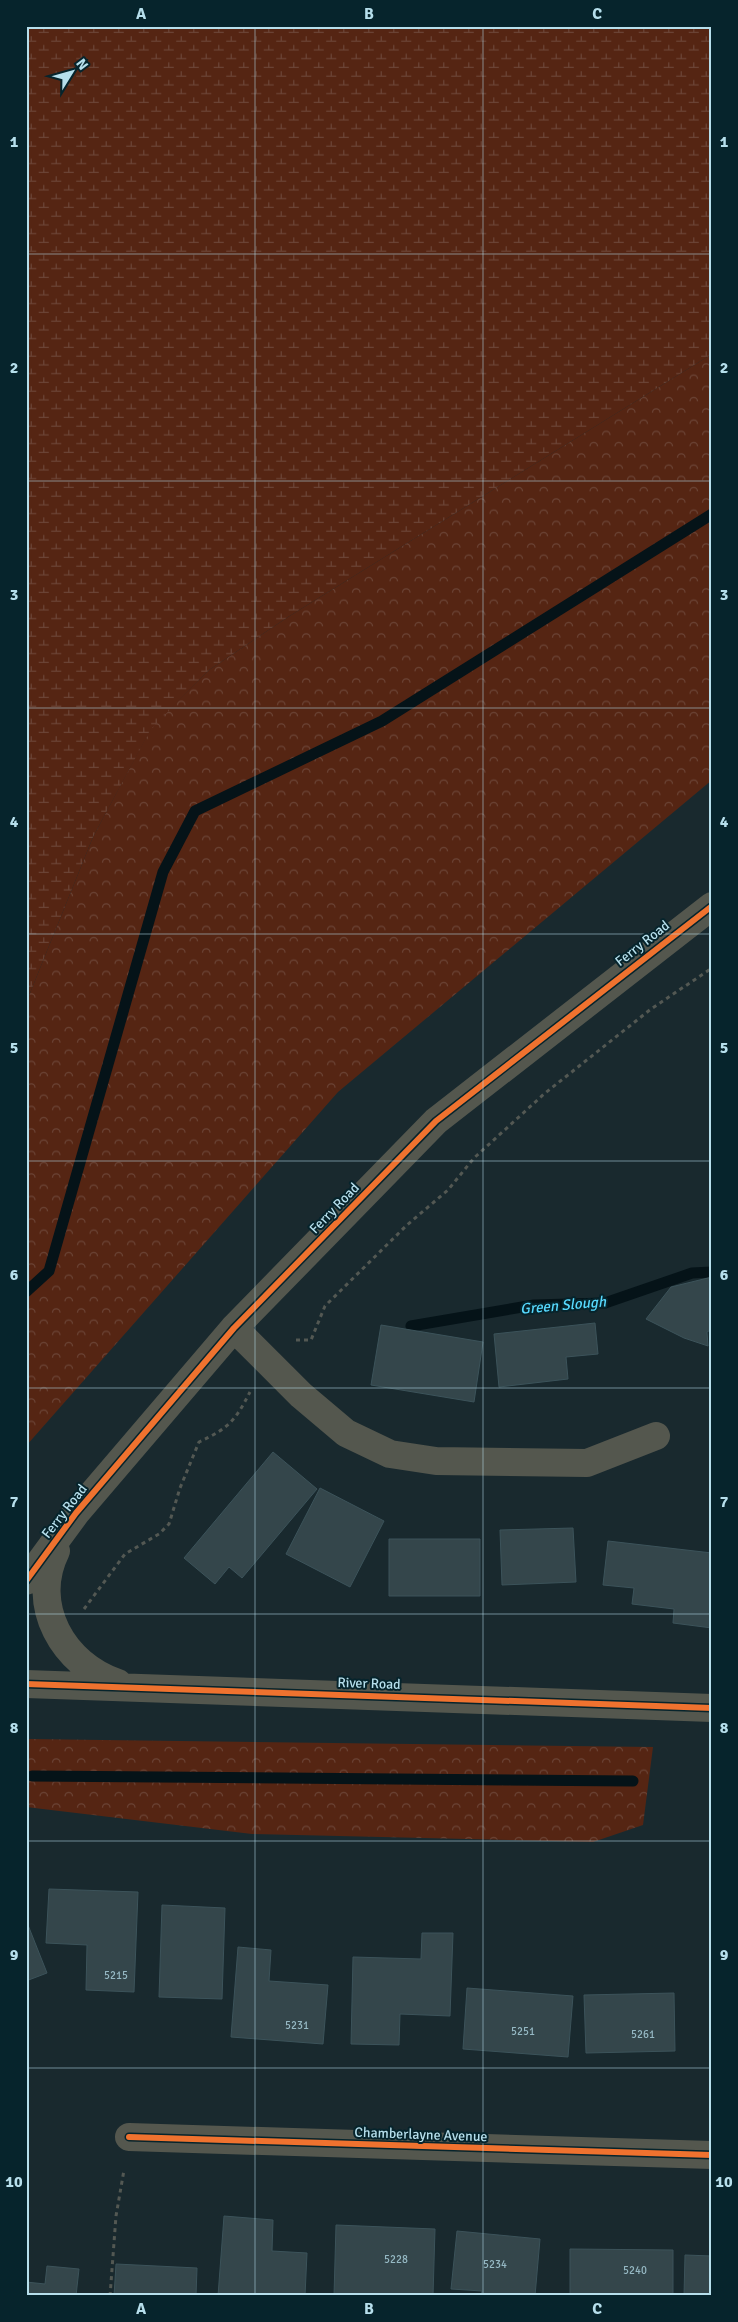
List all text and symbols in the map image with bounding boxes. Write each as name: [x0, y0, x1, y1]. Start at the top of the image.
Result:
text: A: [136, 4, 147, 24]
text: B: [364, 4, 374, 24]
text: C: [592, 4, 602, 24]
north arrow: [48, 48, 98, 98]
text: N: [72, 55, 92, 73]
text: 1: [10, 132, 19, 152]
text: 1: [720, 132, 729, 152]
text: 2: [10, 358, 18, 378]
text: 2: [720, 358, 728, 378]
text: 3: [10, 585, 18, 605]
text: 3: [720, 585, 728, 605]
text: 4: [10, 812, 19, 832]
text: 4: [720, 812, 729, 832]
street label: Ferry Road: [612, 917, 673, 970]
text: 5: [10, 1038, 18, 1058]
text: 5: [720, 1038, 728, 1058]
street label: Ferry Road: [306, 1179, 363, 1237]
text: 6: [10, 1265, 19, 1285]
text: 6: [720, 1265, 729, 1285]
water label: Green Slough: [519, 1292, 607, 1318]
street label: Ferry Road: [38, 1481, 91, 1542]
text: 7: [10, 1492, 19, 1512]
text: 7: [720, 1492, 729, 1512]
street label: River Road: [337, 1674, 401, 1693]
text: 8: [10, 1718, 19, 1738]
text: 8: [720, 1718, 729, 1738]
text: 9: [10, 1945, 19, 1965]
text: 9: [720, 1945, 729, 1965]
house number: 5215: [104, 1969, 128, 1982]
house number: 5231: [285, 2019, 309, 2032]
house number: 5251: [511, 2025, 535, 2038]
house number: 5261: [631, 2028, 655, 2041]
street label: Chamberlayne Avenue: [354, 2124, 488, 2145]
text: 10: [5, 2172, 23, 2192]
text: 10: [715, 2172, 733, 2192]
house number: 5228: [384, 2253, 408, 2266]
house number: 5234: [483, 2258, 507, 2271]
house number: 5240: [623, 2264, 647, 2277]
text: A: [136, 2299, 147, 2319]
text: B: [364, 2299, 374, 2319]
text: C: [592, 2299, 602, 2319]

